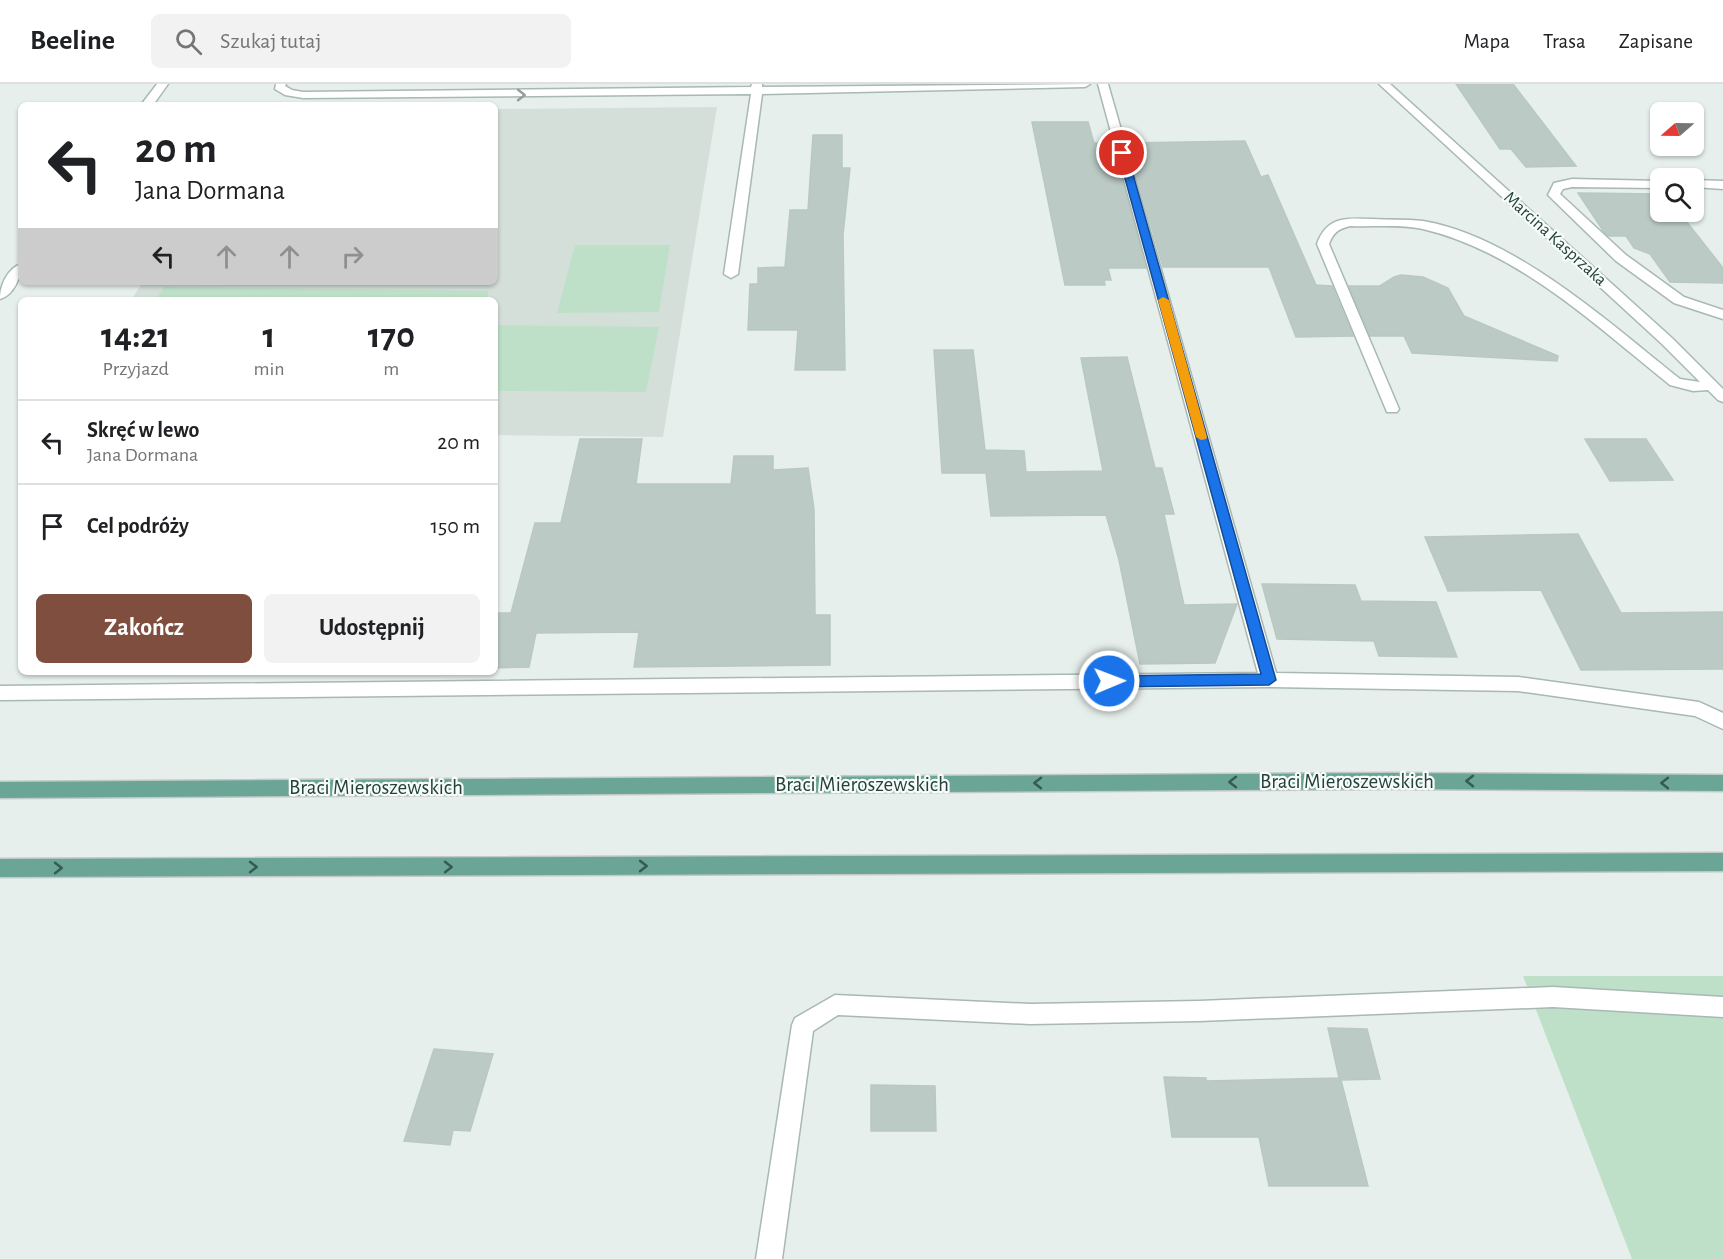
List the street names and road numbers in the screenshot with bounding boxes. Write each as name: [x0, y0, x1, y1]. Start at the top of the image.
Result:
street label: Marcina Kasprzaka: [1500, 188, 1610, 290]
street label: Braci Mieroszewskich: [1260, 771, 1434, 792]
street label: Braci Mieroszewskich: [775, 774, 949, 795]
street label: Braci Mieroszewskich: [289, 777, 463, 798]

